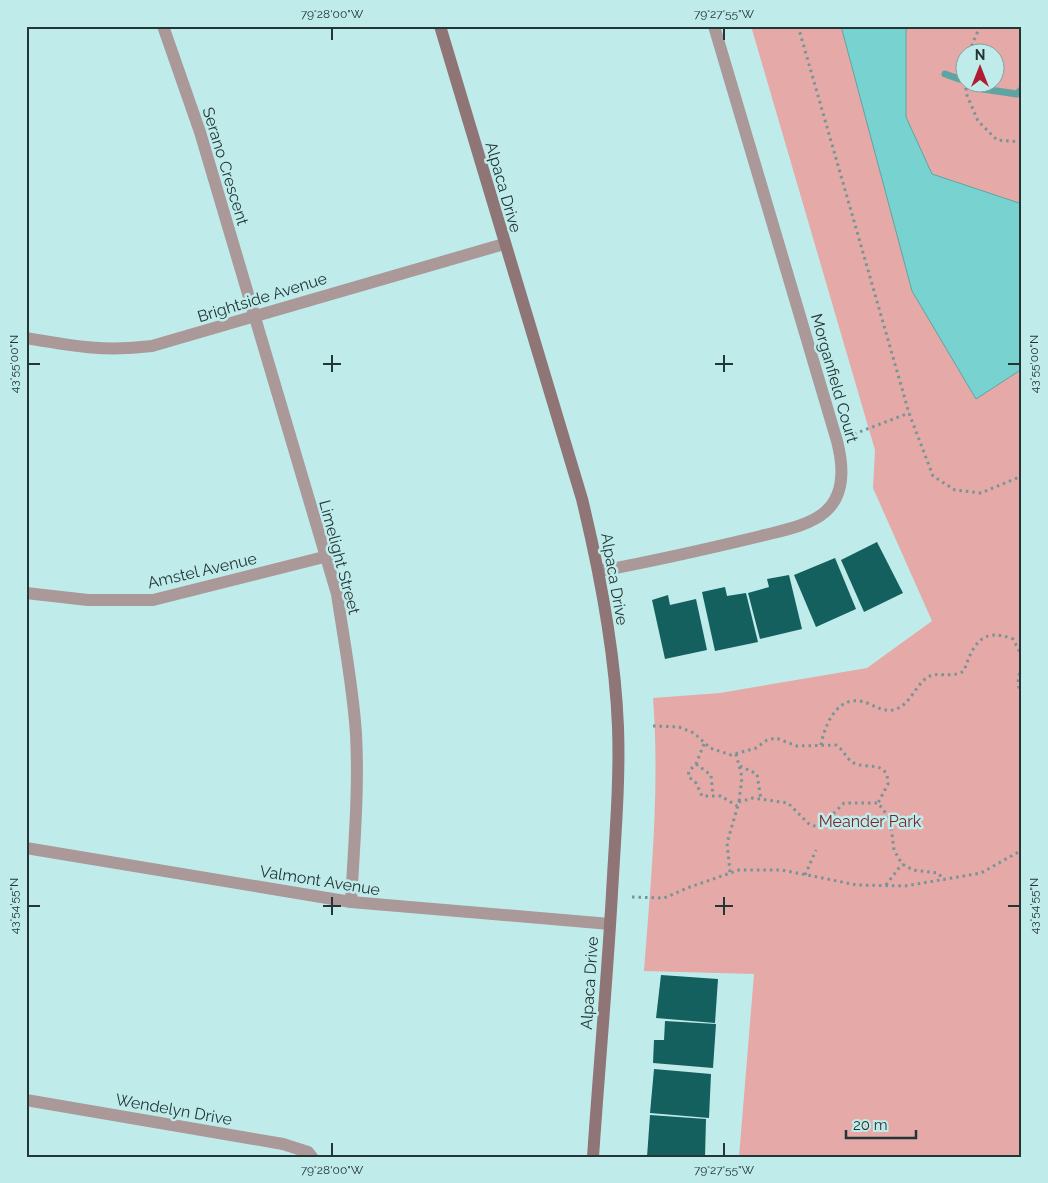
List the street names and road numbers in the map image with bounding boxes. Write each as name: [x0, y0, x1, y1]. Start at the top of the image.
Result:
street label: Serano Crescent: [199, 105, 253, 228]
street label: Alpaca Drive: [481, 140, 526, 235]
street label: Brightside Avenue: [195, 269, 329, 326]
street label: Morganfield Court: [807, 311, 862, 446]
street label: Limelight Street: [315, 498, 364, 617]
street label: Alpaca Drive: [597, 531, 632, 627]
street label: Amstel Avenue: [146, 549, 259, 592]
street label: Valmont Avenue: [258, 862, 381, 899]
street label: Alpaca Drive: [577, 936, 602, 1030]
street label: Wendelyn Drive: [114, 1090, 234, 1129]

